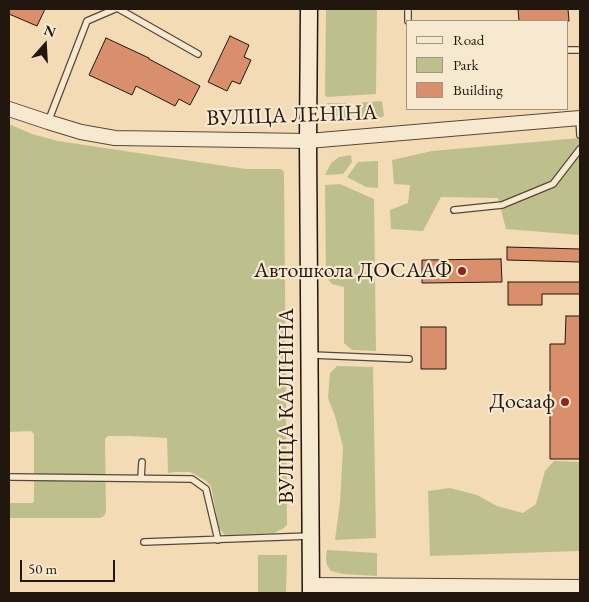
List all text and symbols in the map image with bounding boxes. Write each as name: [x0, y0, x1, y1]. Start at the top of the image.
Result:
north arrow: [20, 20, 70, 70]
text: N: [42, 20, 58, 41]
legend: [406, 20, 569, 110]
text: Road: [453, 30, 484, 49]
text: Park: [453, 55, 479, 74]
text: Building: [453, 80, 503, 99]
street label: ВУЛІЦА ЛЕНІНА: [206, 100, 378, 132]
place label: Автошкола ДОСААФ: [254, 258, 452, 284]
marker: Автошкола ДОСААФ: [456, 265, 468, 277]
street label: ВУЛІЦА КАЛІНІНА: [274, 308, 300, 504]
place label: Досааф: [490, 389, 555, 415]
marker: Досааф: [559, 396, 571, 408]
scale bar: [22, 550, 118, 582]
text: 50 m: [28, 559, 57, 578]

